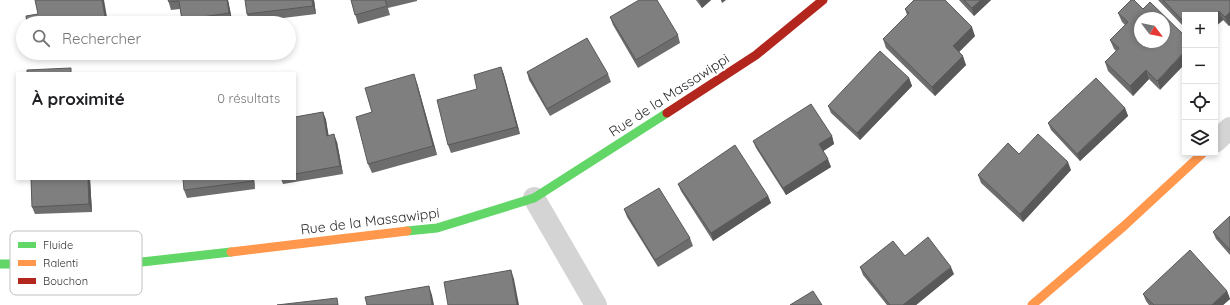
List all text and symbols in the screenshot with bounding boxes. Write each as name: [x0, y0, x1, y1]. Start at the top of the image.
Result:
north arrow: [1134, 12, 1170, 48]
map controls: [1182, 12, 1218, 156]
button: +: [1182, 12, 1218, 48]
search box: [16, 16, 296, 60]
icon: search: [30, 27, 52, 49]
text: Rechercher: [62, 29, 141, 48]
button: −: [1182, 48, 1218, 84]
street label: Rue de la Massawippi: [605, 49, 733, 141]
button: locate: [1182, 84, 1218, 120]
text: À proximité: [32, 88, 125, 109]
text: 0 résultats: [217, 90, 280, 106]
button: layers: [1182, 120, 1218, 156]
street label: Rue de la Massawippi: [299, 204, 441, 238]
legend: [10, 231, 142, 295]
text: Fluide: [43, 238, 73, 252]
text: Ralenti: [43, 256, 78, 270]
text: Bouchon: [43, 274, 88, 288]

